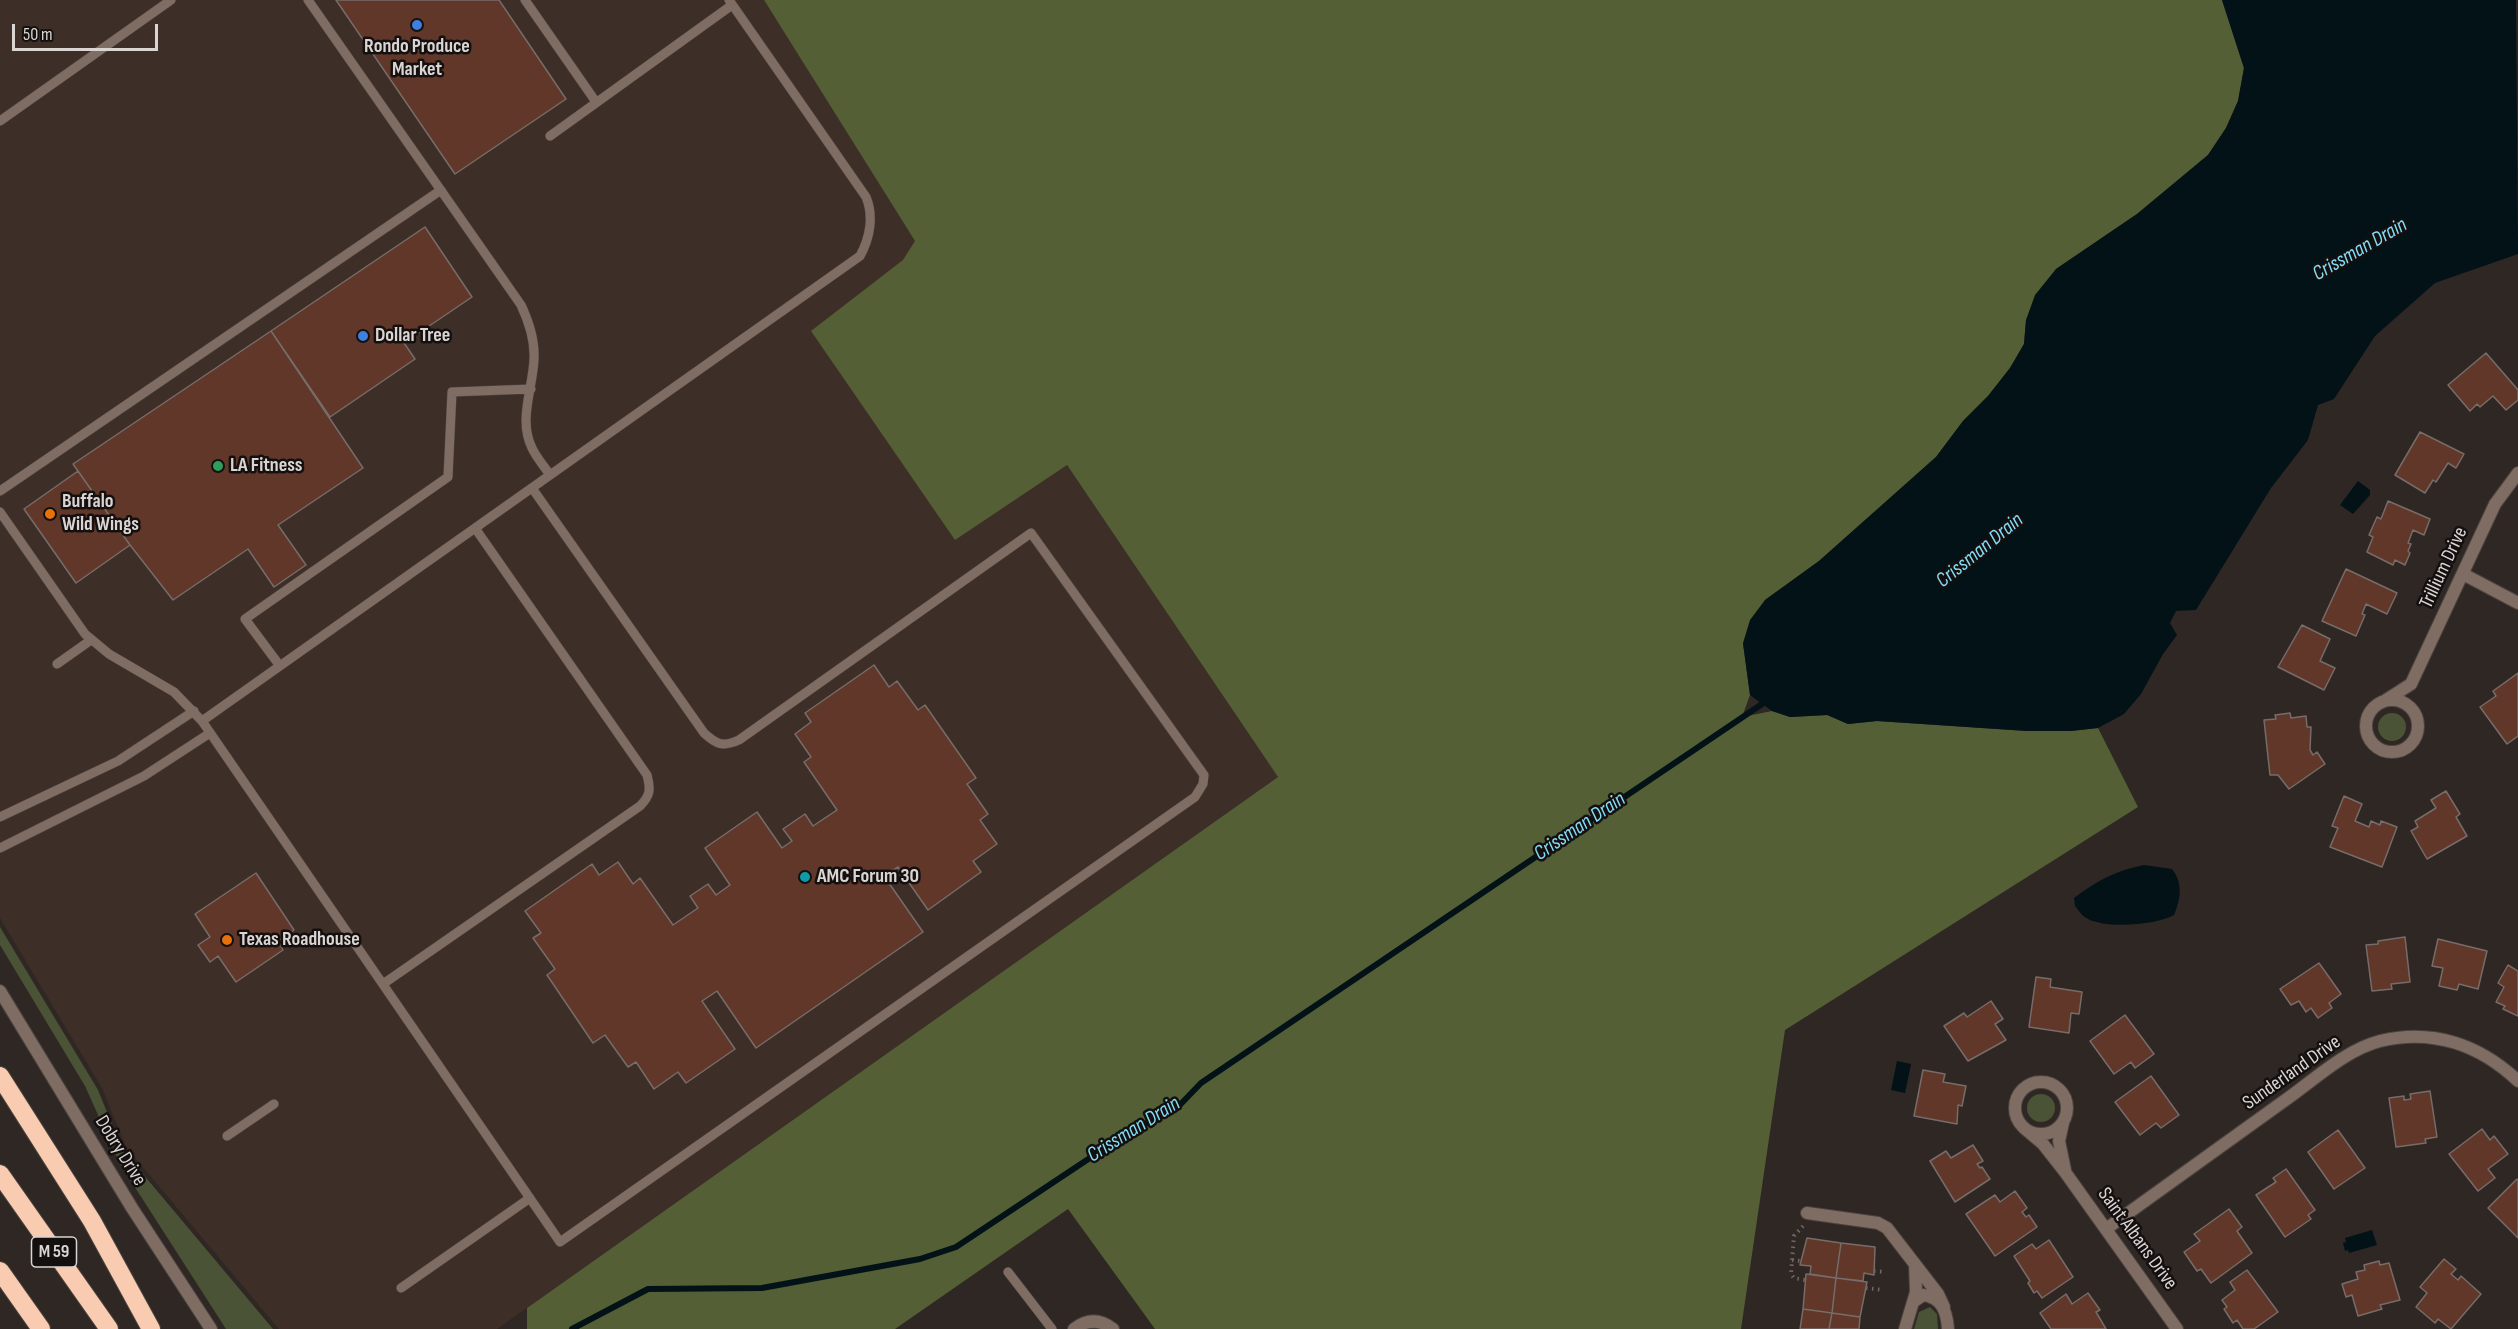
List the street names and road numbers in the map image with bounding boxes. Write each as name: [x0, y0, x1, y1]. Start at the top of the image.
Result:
street label: Trillium Drive: [2415, 524, 2473, 612]
street label: Sunderland Drive: [2238, 1030, 2346, 1116]
street label: Dobry Drive: [89, 1111, 151, 1191]
street label: Saint Albans Drive: [2092, 1183, 2182, 1295]
road number: M 59: [32, 1237, 76, 1267]

